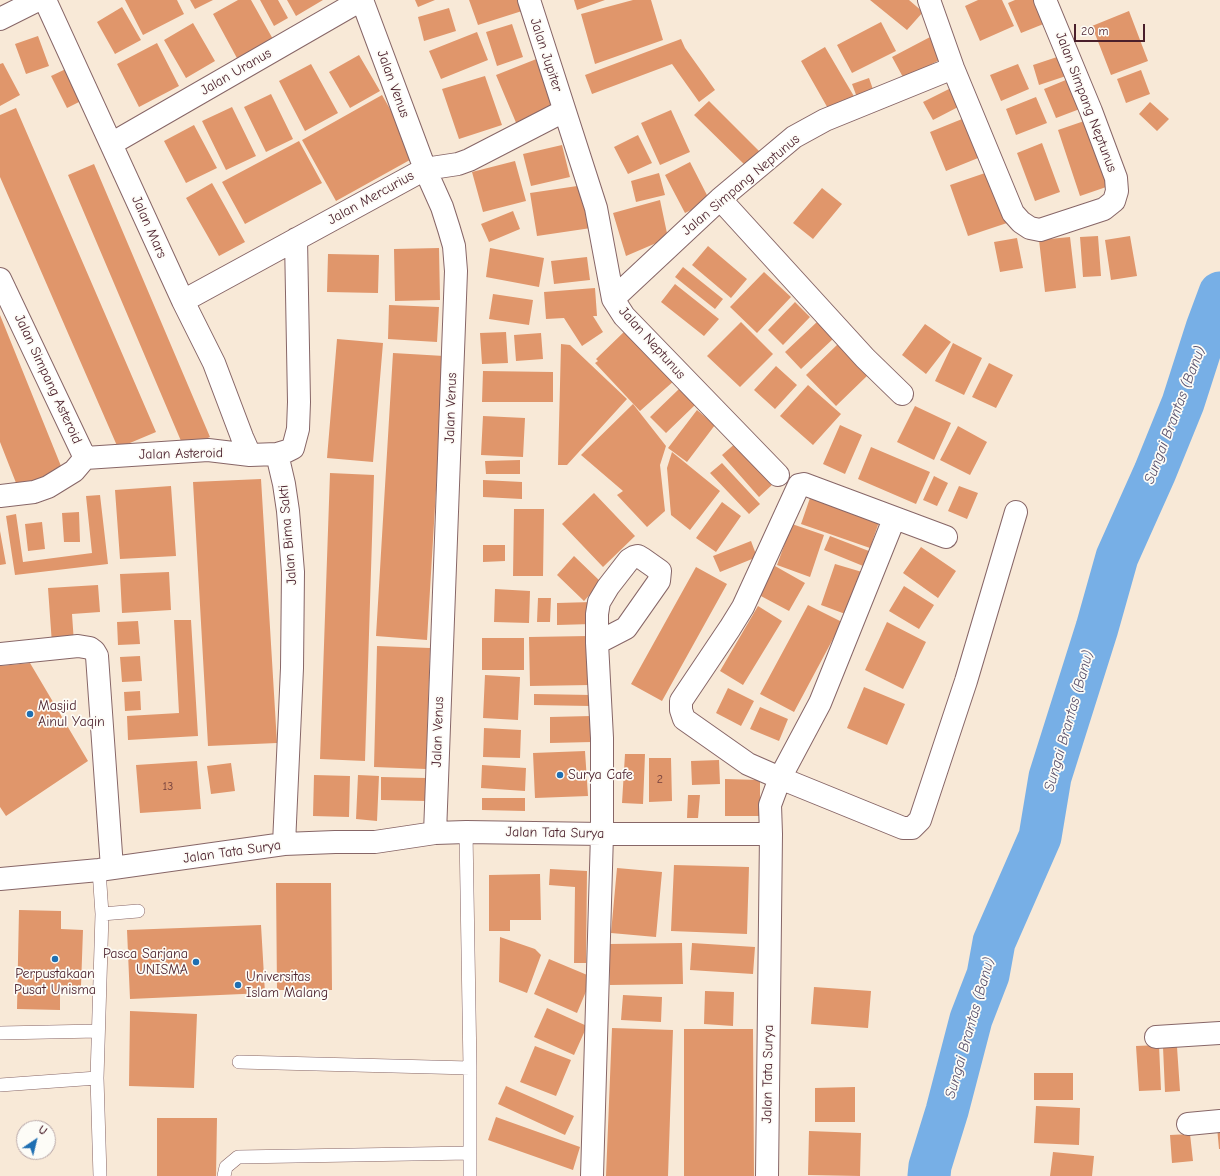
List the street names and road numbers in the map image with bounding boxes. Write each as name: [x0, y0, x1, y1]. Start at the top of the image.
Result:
street label: Jalan Jupiter: [526, 16, 566, 94]
street label: Jalan Simpang Neptunus: [1052, 30, 1120, 174]
street label: Jalan Uranus: [197, 45, 275, 99]
street label: Jalan Venus: [373, 48, 413, 120]
street label: Jalan Simpang Neptunus: [679, 131, 803, 239]
street label: Jalan Mercurius: [325, 167, 417, 229]
street label: Jalan Mars: [128, 193, 170, 261]
street label: Jalan Neptunus: [615, 303, 689, 383]
street label: Jalan Simpang Asteroid: [11, 311, 85, 447]
street label: Jalan Venus: [441, 372, 461, 444]
street label: Jalan Asteroid: [139, 445, 223, 463]
street label: Jalan Bima Sakti: [275, 484, 301, 586]
street label: Jalan Venus: [428, 696, 448, 768]
street label: Jalan Tata Surya: [505, 824, 605, 842]
street label: Jalan Tata Surya: [182, 837, 282, 867]
street label: Jalan Tata Surya: [759, 1024, 777, 1124]

